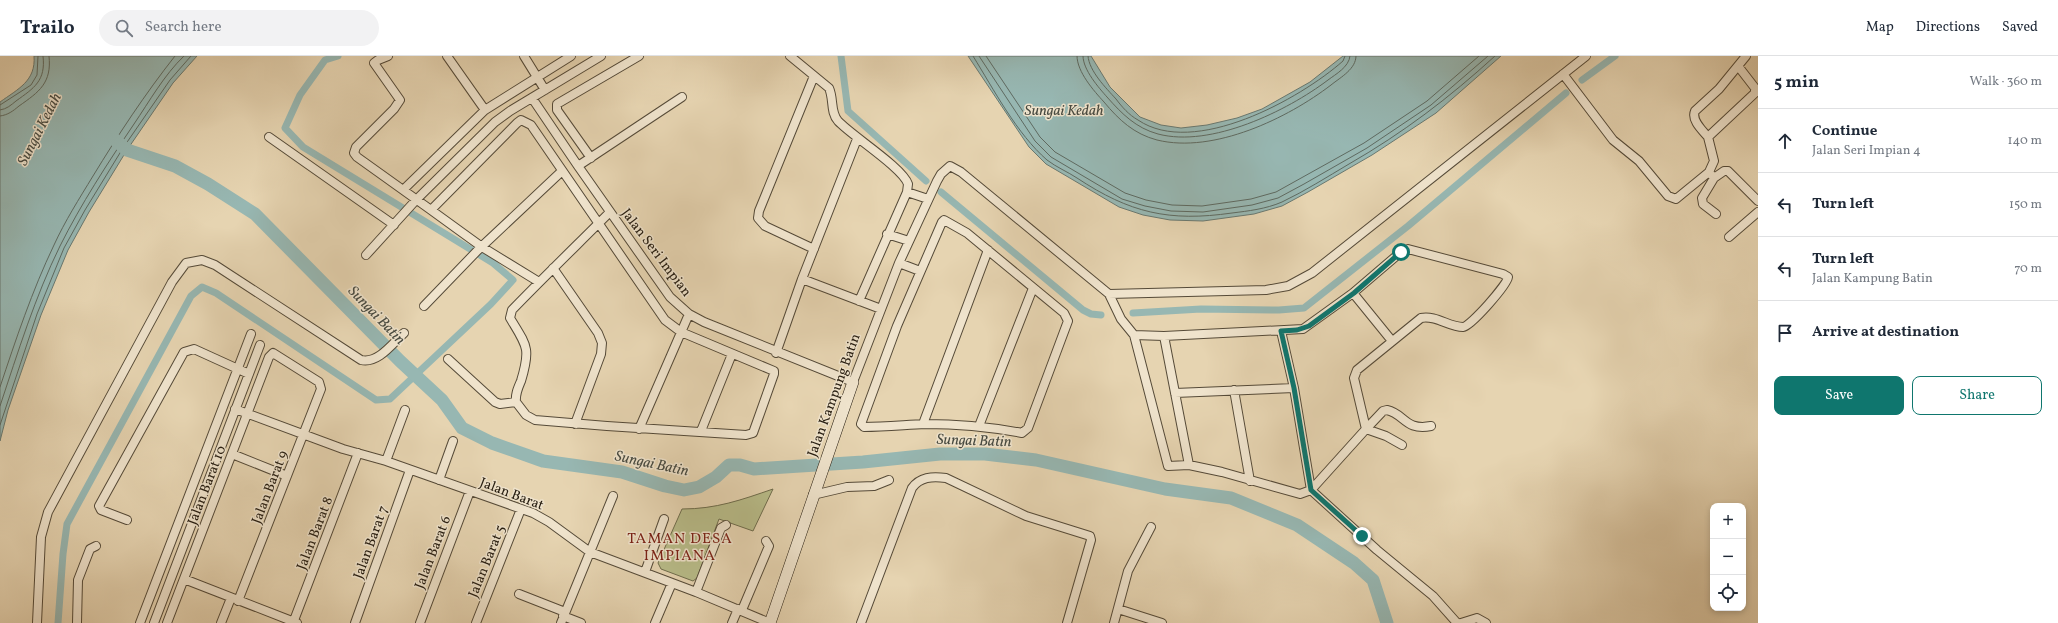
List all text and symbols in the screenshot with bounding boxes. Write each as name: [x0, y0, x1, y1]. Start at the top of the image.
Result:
search box: [99, 10, 379, 46]
text: Trailo: [20, 15, 75, 41]
icon: search: [113, 17, 135, 39]
text: Search here: [145, 17, 222, 38]
text: Map: [1866, 18, 1894, 37]
text: Directions: [1916, 18, 1980, 37]
text: Saved: [2002, 18, 2038, 37]
text: 5 min: [1774, 71, 1819, 94]
text: Walk · 360 m: [1970, 73, 2042, 91]
water label: Sungai Kedah: [13, 90, 68, 170]
water label: Sungai Kedah: [1024, 101, 1104, 122]
text: Continue: [1812, 121, 1877, 142]
icon: ahead: [1774, 130, 1796, 152]
text: 140 m: [2008, 132, 2042, 150]
text: Jalan Seri Impian 4: [1812, 142, 1921, 160]
icon: left: [1774, 194, 1796, 216]
text: Turn left: [1812, 194, 1874, 215]
text: 150 m: [2009, 196, 2042, 214]
street label: Jalan Seri Impian: [616, 205, 695, 301]
route start: [1392, 243, 1410, 261]
text: Turn left: [1812, 249, 1874, 270]
icon: left: [1774, 258, 1796, 280]
text: 70 m: [2014, 260, 2042, 278]
text: Jalan Kampung Batin: [1812, 270, 1933, 288]
water label: Sungai Batin: [342, 282, 410, 350]
icon: arrive: [1774, 322, 1796, 344]
text: Arrive at destination: [1812, 322, 1959, 343]
street label: Jalan Kampung Batin: [803, 331, 866, 460]
button: Save: [1774, 376, 1904, 415]
button: Share: [1912, 376, 2042, 415]
water label: Sungai Batin: [936, 430, 1012, 453]
street label: Jalan Barat 10: [184, 443, 231, 528]
water label: Sungai Batin: [613, 446, 691, 483]
street label: Jalan Barat 9: [248, 448, 293, 527]
street label: Jalan Barat: [477, 474, 546, 515]
street label: Jalan Barat 8: [293, 494, 338, 573]
street label: Jalan Barat 7: [349, 503, 394, 582]
map controls: [1710, 503, 1746, 611]
button: +: [1710, 503, 1746, 539]
street label: Jalan Barat 6: [411, 513, 456, 592]
street label: Jalan Barat 5: [464, 522, 511, 601]
route end: [1353, 527, 1371, 545]
district label: TAMAN DESA IMPIANA: [627, 529, 733, 567]
button: −: [1710, 539, 1746, 575]
button: locate: [1710, 575, 1746, 611]

